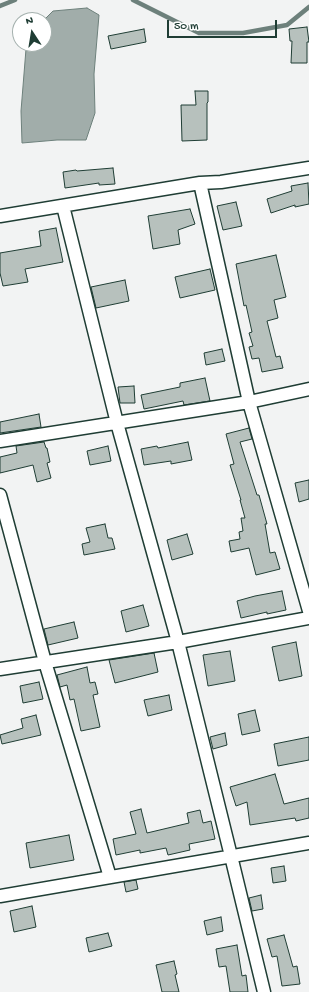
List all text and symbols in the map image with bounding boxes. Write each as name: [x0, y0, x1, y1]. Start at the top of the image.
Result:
north arrow: [12, 12, 52, 52]
scale bar: [169, 12, 279, 38]
text: N: [25, 15, 34, 28]
text: 50 m: [174, 20, 199, 34]

